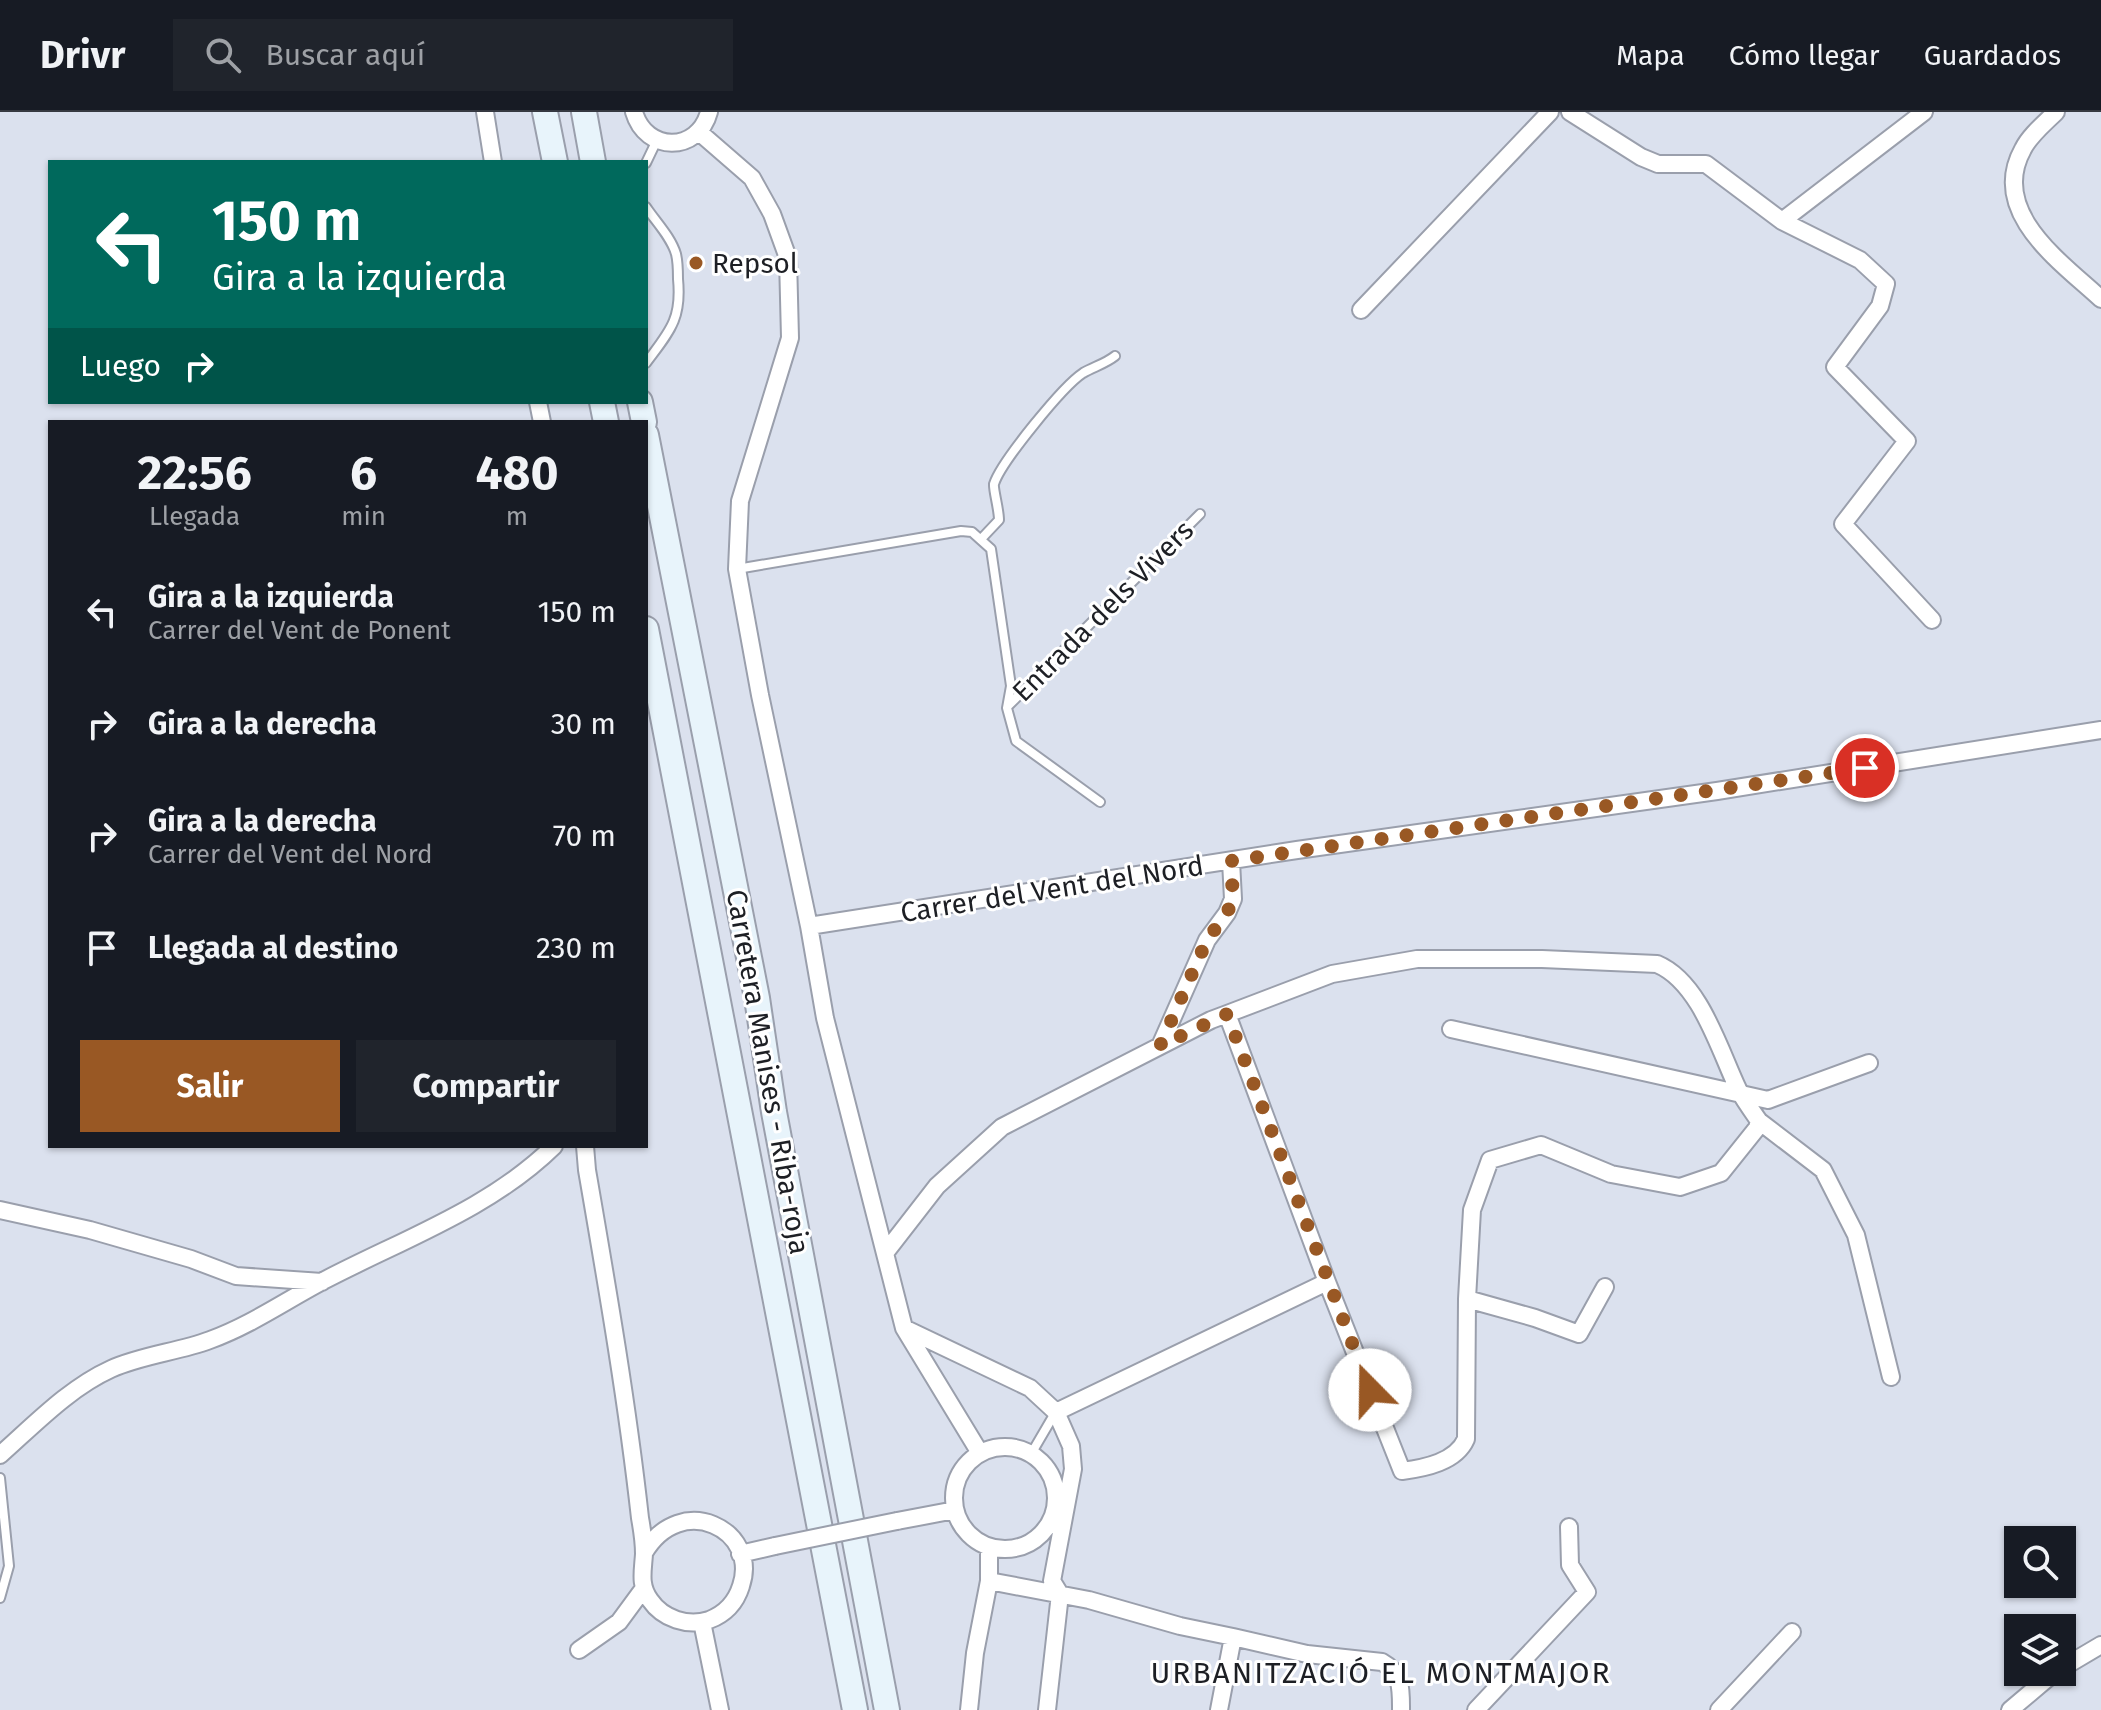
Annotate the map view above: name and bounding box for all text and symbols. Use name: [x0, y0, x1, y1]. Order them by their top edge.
search box: [173, 19, 733, 91]
text: Drivr: [40, 32, 125, 78]
icon: search: [201, 33, 245, 77]
text: Buscar aquí: [265, 37, 425, 73]
text: Mapa: [1616, 39, 1685, 72]
text: Cómo llegar: [1729, 39, 1880, 72]
text: Guardados: [1924, 39, 2061, 72]
text: 150 m: [212, 188, 361, 255]
icon: left: [80, 192, 184, 296]
place label: Repsol: [712, 247, 798, 280]
marker: Repsol: [687, 254, 705, 272]
text: Gira a la izquierda: [212, 256, 507, 300]
icon: right: [177, 344, 221, 388]
text: Luego: [80, 348, 161, 384]
text: 22:56: [137, 444, 252, 502]
text: 6: [350, 444, 377, 502]
text: 480: [475, 444, 559, 502]
text: Llegada: [149, 501, 240, 532]
text: min: [341, 501, 386, 532]
text: m: [506, 501, 528, 532]
street label: Entrada dels Vivers: [1006, 514, 1200, 708]
text: Gira a la izquierda: [148, 579, 394, 615]
icon: left: [80, 590, 124, 634]
text: 150 m: [538, 594, 616, 630]
text: Carrer del Vent de Ponent: [148, 615, 451, 646]
icon: right: [80, 702, 124, 746]
text: Gira a la derecha: [148, 706, 377, 742]
text: 30 m: [551, 706, 616, 742]
pin: [1831, 734, 1899, 802]
icon: arrive: [1843, 746, 1887, 790]
text: Gira a la derecha: [148, 803, 377, 839]
icon: right: [80, 814, 124, 858]
text: 70 m: [553, 818, 616, 854]
text: Carrer del Vent del Nord: [148, 839, 433, 870]
street label: Carrer del Vent del Nord: [898, 849, 1206, 929]
street label: Carretera Manises - Riba-roja: [720, 887, 816, 1257]
icon: arrive: [80, 926, 124, 970]
text: Llegada al destino: [148, 930, 398, 966]
text: 230 m: [536, 930, 616, 966]
button: Salir: [80, 1040, 340, 1132]
button: Compartir: [356, 1040, 616, 1132]
position arrow: [1328, 1348, 1412, 1432]
map controls: [2004, 1526, 2076, 1686]
button: search: [2004, 1526, 2076, 1598]
button: layers: [2004, 1614, 2076, 1686]
district label: URBANITZACIÓ EL MONTMAJOR: [1150, 1655, 1612, 1691]

